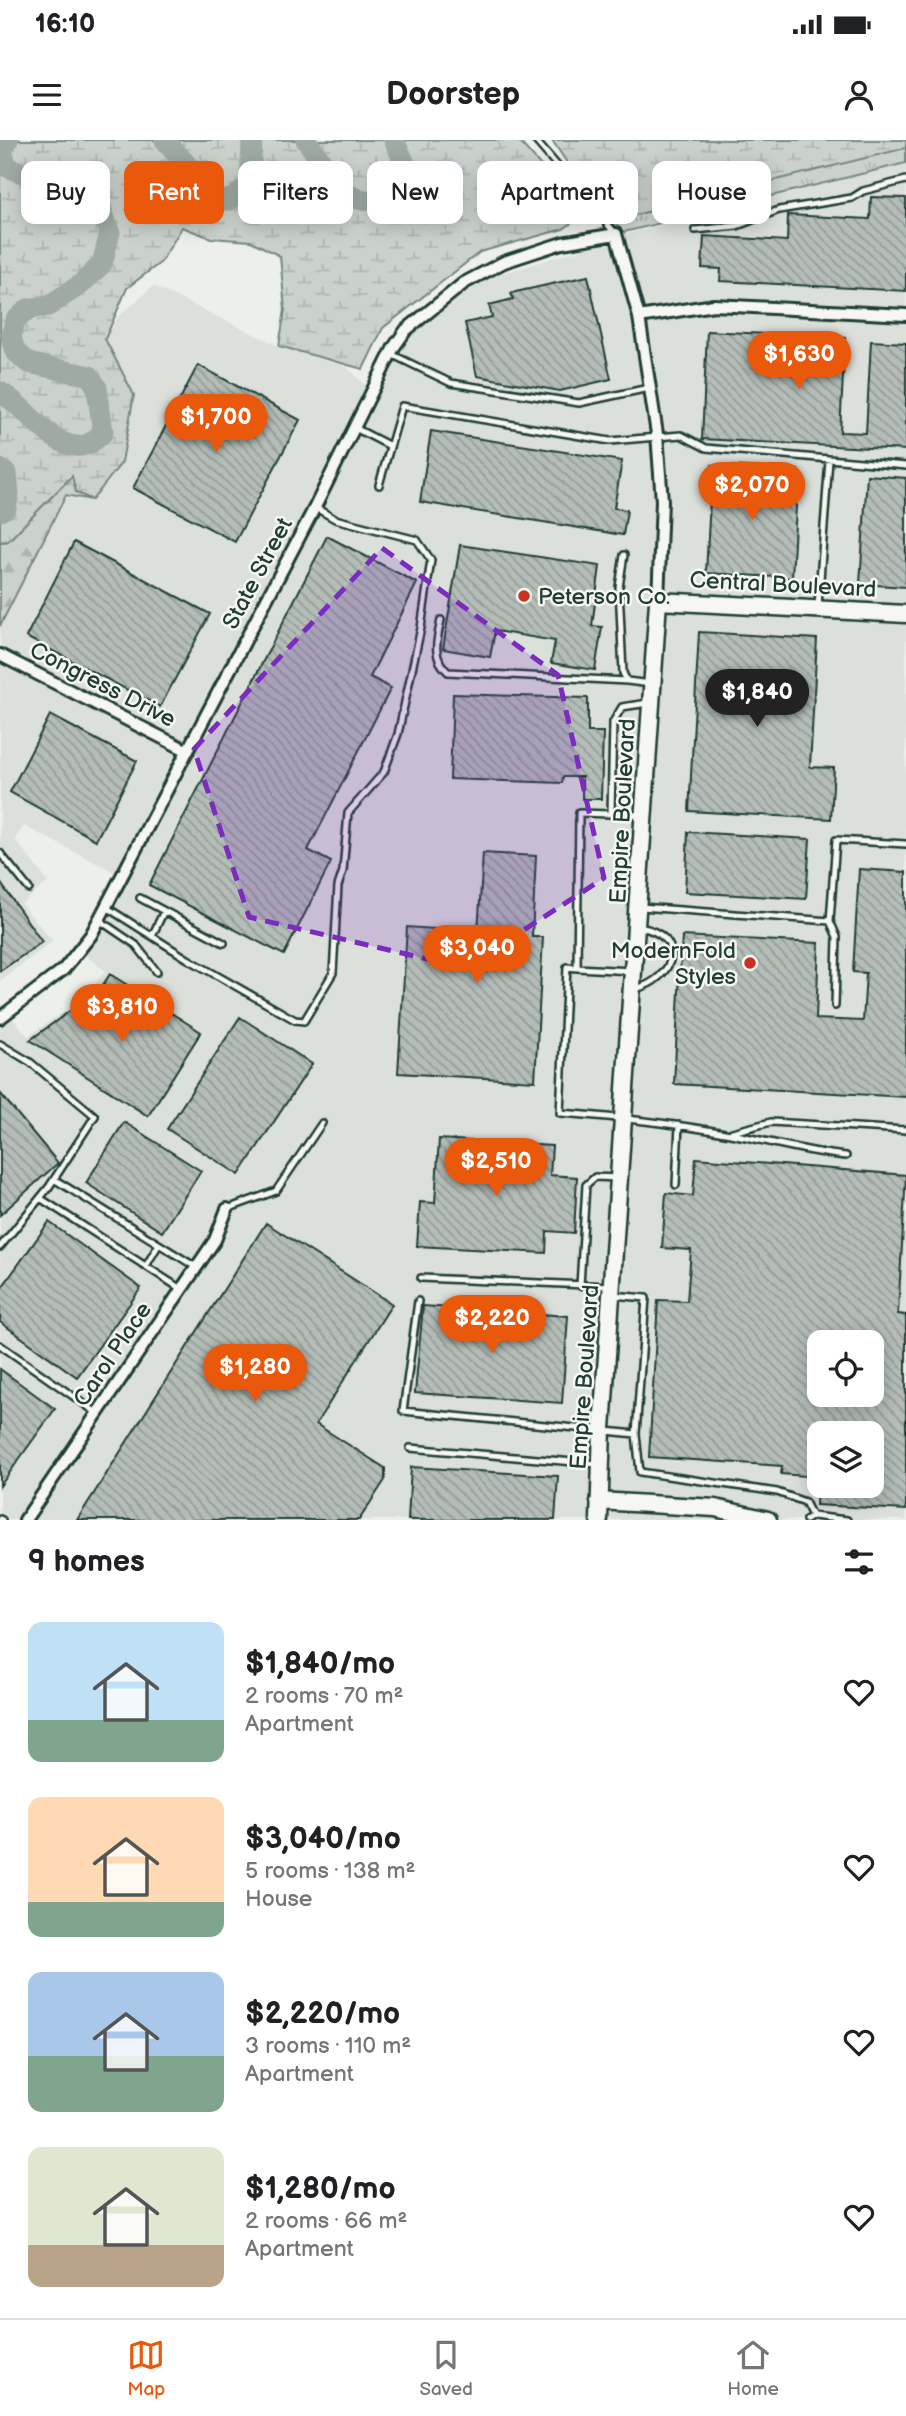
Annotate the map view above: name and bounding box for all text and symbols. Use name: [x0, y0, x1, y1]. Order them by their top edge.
text: 16:10: [35, 9, 95, 40]
text: Doorstep: [386, 75, 520, 114]
icon: menu: [28, 76, 66, 114]
icon: person: [840, 76, 878, 114]
chip: Buy: [21, 161, 110, 224]
chip: Rent: [124, 161, 224, 224]
chip: Filters: [238, 161, 353, 224]
chip: New: [367, 161, 463, 224]
chip: Apartment: [477, 161, 638, 224]
chip: House: [652, 161, 771, 224]
pin: $1,630: [742, 331, 856, 391]
text: $1,630: [763, 340, 835, 368]
pin: $1,700: [159, 394, 273, 454]
text: $1,700: [180, 403, 252, 431]
pin: $2,070: [695, 462, 809, 522]
text: $2,070: [714, 471, 790, 499]
street label: State Street: [217, 513, 299, 634]
street label: Central Boulevard: [689, 566, 877, 604]
place label: Peterson Co.: [538, 583, 670, 611]
marker: Peterson Co.: [516, 588, 532, 604]
street label: Congress Drive: [25, 636, 180, 734]
pin: $1,840: [700, 670, 814, 729]
text: $1,840: [721, 678, 793, 706]
street label: Empire Boulevard: [604, 718, 642, 904]
pin: $3,040: [420, 926, 534, 985]
text: $3,040: [439, 934, 515, 962]
place label: ModernFold Styles: [611, 937, 736, 991]
marker: ModernFold Styles: [742, 955, 758, 971]
pin: $3,810: [65, 984, 179, 1044]
text: $3,810: [86, 993, 158, 1021]
pin: $2,510: [439, 1138, 553, 1198]
text: $2,510: [460, 1147, 532, 1175]
street label: Empire Boulevard: [565, 1284, 605, 1470]
pin: $2,220: [435, 1296, 549, 1355]
street label: Carol Place: [68, 1297, 158, 1412]
text: $2,220: [454, 1304, 530, 1332]
map controls: [807, 1330, 884, 1498]
button: locate: [807, 1330, 884, 1407]
pin: $1,280: [198, 1344, 312, 1404]
text: $1,280: [219, 1353, 291, 1381]
button: layers: [807, 1421, 884, 1498]
icon: filters: [840, 1543, 878, 1581]
text: 9 homes: [28, 1544, 145, 1580]
text: $1,840/mo: [245, 1646, 395, 1682]
icon: home: [84, 1650, 168, 1734]
icon: heart: [840, 1673, 878, 1711]
text: 2 rooms · 70 m²: [245, 1682, 404, 1710]
text: Apartment: [245, 1710, 354, 1738]
text: $3,040/mo: [245, 1821, 401, 1857]
icon: home: [84, 1825, 168, 1909]
icon: heart: [840, 1848, 878, 1886]
text: 5 rooms · 138 m²: [245, 1857, 415, 1885]
text: House: [245, 1885, 312, 1913]
text: $2,220/mo: [245, 1996, 400, 2032]
icon: home: [84, 2000, 168, 2084]
icon: heart: [840, 2023, 878, 2061]
text: 3 rooms · 110 m²: [245, 2032, 411, 2060]
text: Apartment: [245, 2060, 354, 2088]
text: $1,280/mo: [245, 2171, 395, 2207]
icon: home: [84, 2175, 168, 2259]
icon: heart: [840, 2198, 878, 2236]
text: 2 rooms · 66 m²: [245, 2207, 407, 2235]
text: Apartment: [245, 2235, 354, 2263]
tab: Map: [127, 2336, 165, 2401]
tab: Saved: [420, 2336, 473, 2401]
tab: Home: [727, 2336, 779, 2401]

